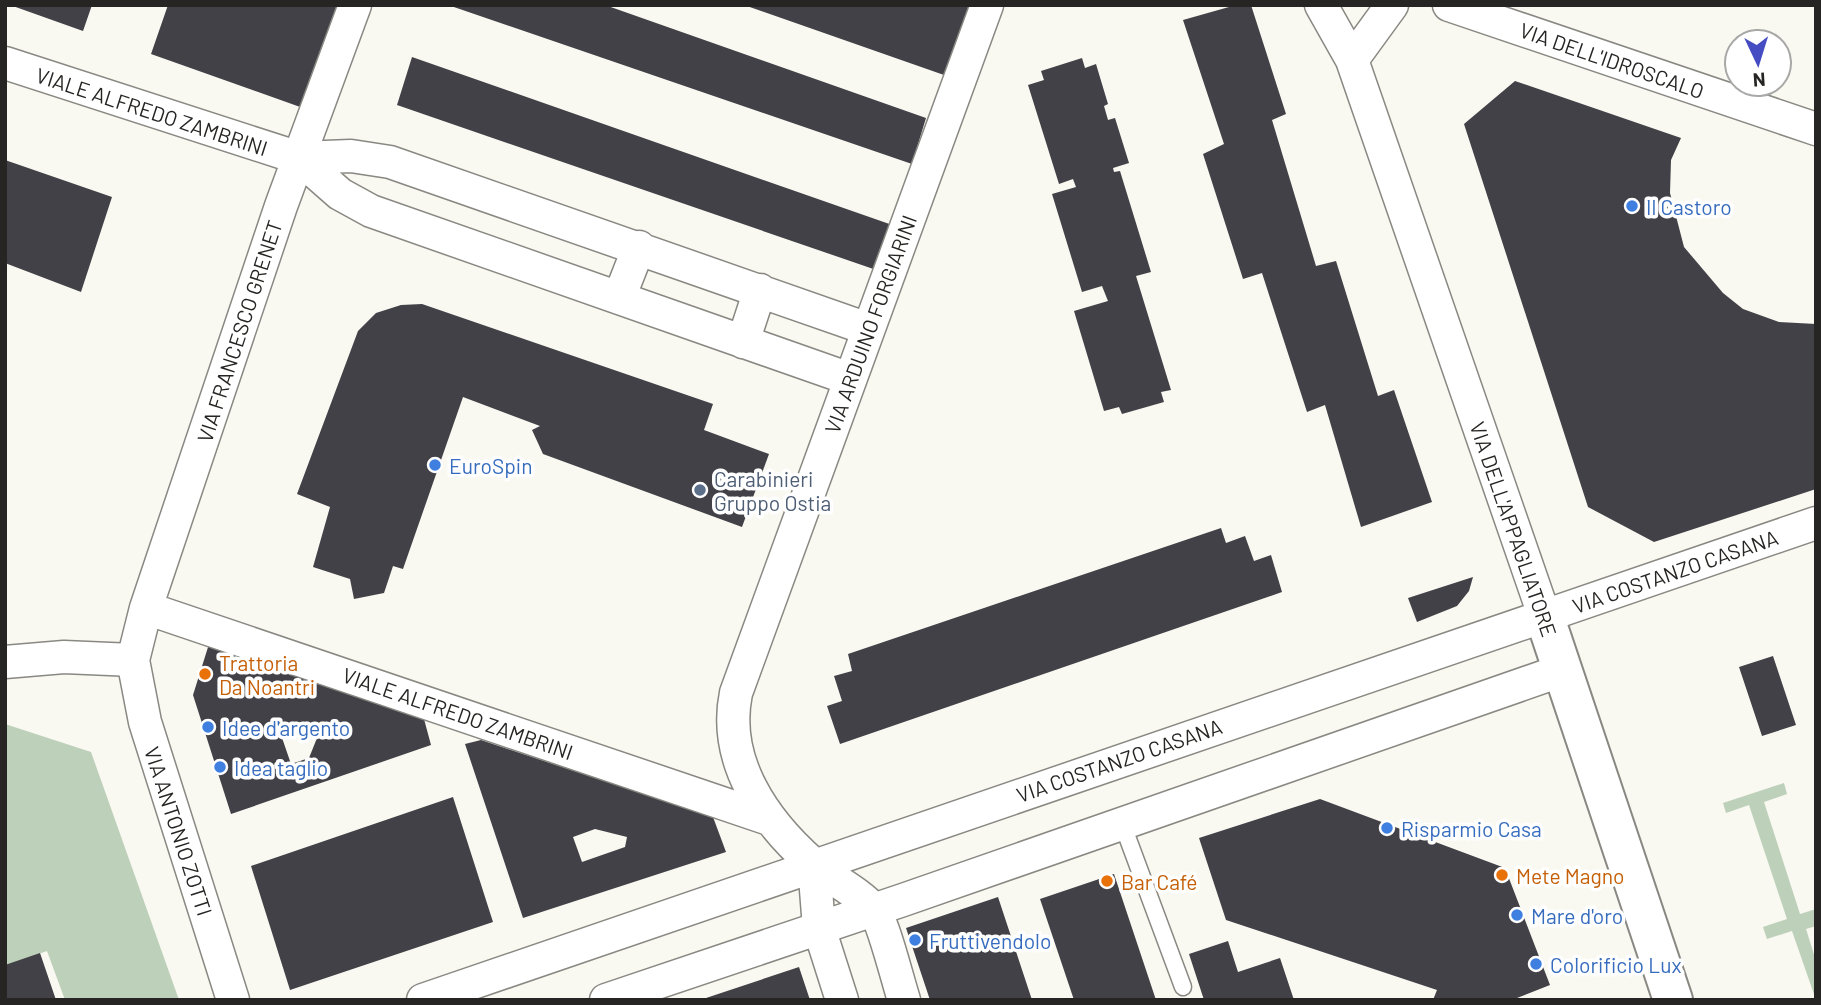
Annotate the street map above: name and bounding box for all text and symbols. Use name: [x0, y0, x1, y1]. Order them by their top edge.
street label: VIA DELL'IDROSCALO: [1517, 17, 1707, 103]
north arrow: [1723, 28, 1793, 98]
street label: VIALE ALFREDO ZAMBRINI: [33, 62, 271, 160]
text: N: [1752, 69, 1766, 92]
place label: Il Castoro: [1646, 194, 1732, 219]
marker: Il Castoro: [1624, 198, 1640, 214]
street label: VIA ARDUINO FORGIARINI: [819, 211, 921, 437]
street label: VIA FRANCESCO GRENET: [191, 217, 287, 445]
street label: VIA DELL'APPAGLIATORE: [1465, 418, 1563, 640]
place label: EuroSpin: [449, 453, 532, 478]
marker: EuroSpin: [427, 457, 443, 473]
place label: Carabinieri Gruppo Ostia: [714, 466, 831, 515]
marker: Carabinieri Gruppo Ostia: [692, 482, 708, 498]
street label: VIA COSTANZO CASANA: [1569, 524, 1781, 618]
place label: Trattoria Da Noantri: [219, 650, 315, 699]
street label: VIALE ALFREDO ZAMBRINI: [339, 662, 577, 764]
marker: Trattoria Da Noantri: [197, 666, 213, 682]
street label: VIA COSTANZO CASANA: [1013, 713, 1225, 807]
place label: Idee d'argento: [222, 715, 350, 740]
marker: Idee d'argento: [200, 719, 216, 735]
street label: VIA ANTONIO ZOTTI: [140, 743, 218, 919]
place label: Idea taglio: [234, 755, 328, 780]
marker: Idea taglio: [212, 759, 228, 775]
place label: Risparmio Casa: [1401, 816, 1542, 841]
marker: Risparmio Casa: [1379, 820, 1395, 836]
place label: Mete Magno: [1516, 863, 1624, 888]
marker: Mete Magno: [1494, 867, 1510, 883]
place label: Bar Café: [1121, 869, 1198, 894]
marker: Bar Café: [1099, 873, 1115, 889]
place label: Mare d'oro: [1531, 903, 1623, 928]
marker: Mare d'oro: [1509, 907, 1525, 923]
place label: Fruttivendolo: [929, 928, 1051, 953]
marker: Fruttivendolo: [907, 932, 923, 948]
place label: Colorificio Lux: [1550, 952, 1681, 977]
marker: Colorificio Lux: [1528, 956, 1544, 972]

